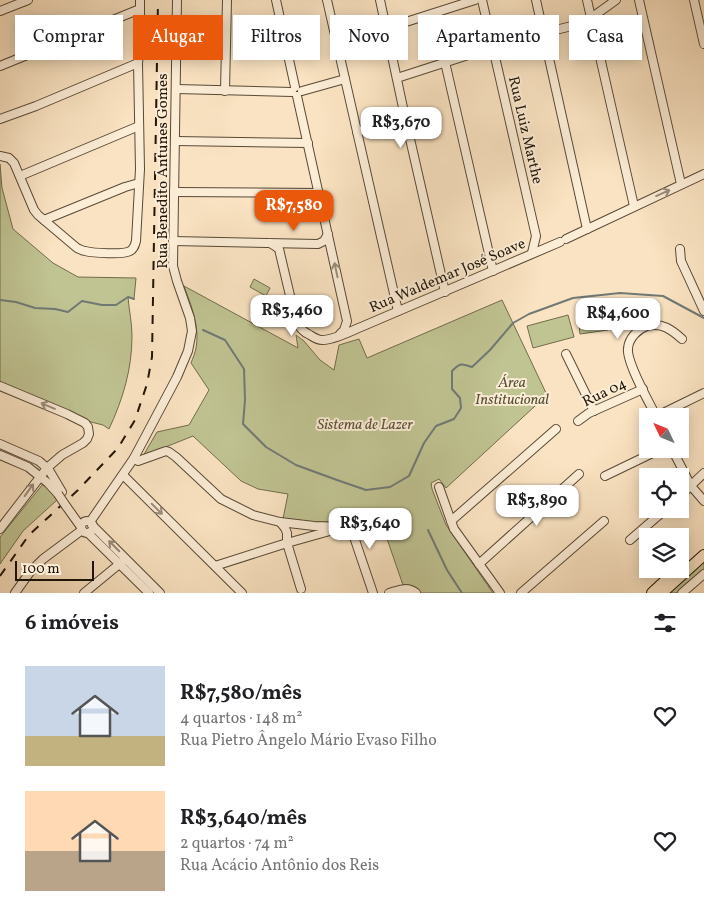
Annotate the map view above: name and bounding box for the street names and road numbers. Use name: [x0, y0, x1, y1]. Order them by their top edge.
street label: Rua Benedito Antunes Gomes: [153, 73, 174, 269]
street label: Rua Luiz Marthe: [502, 74, 547, 186]
street label: Rua Waldemar José Soave: [366, 234, 529, 319]
street label: Rua 04: [579, 374, 630, 413]

